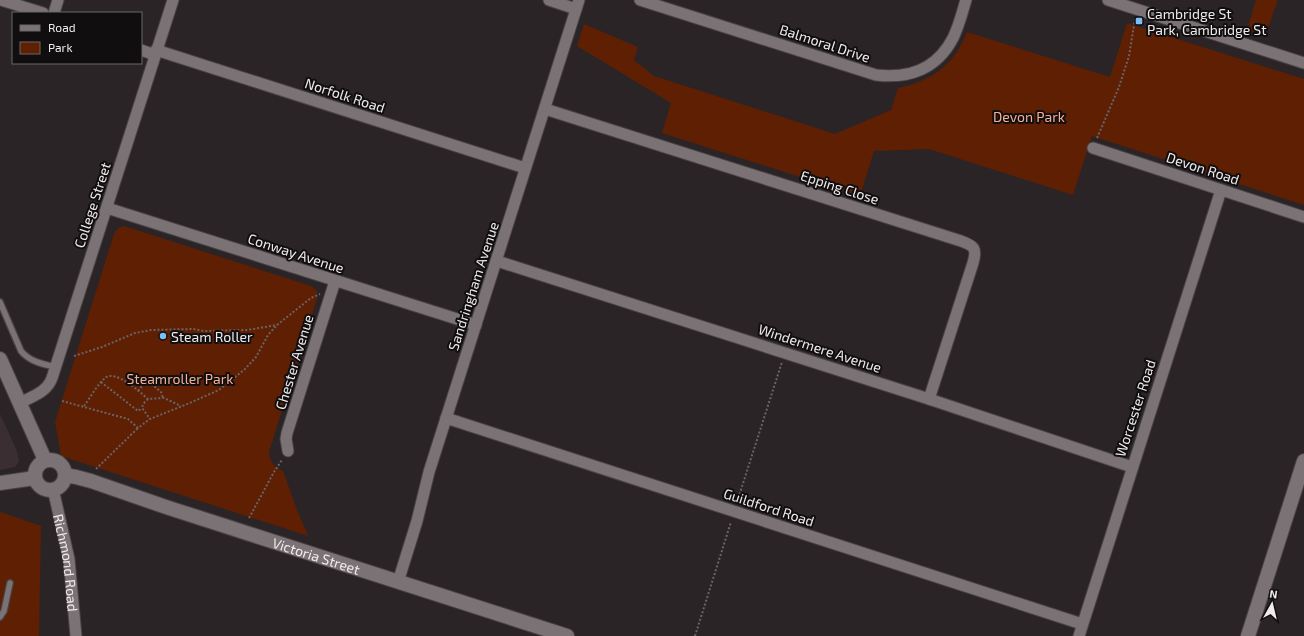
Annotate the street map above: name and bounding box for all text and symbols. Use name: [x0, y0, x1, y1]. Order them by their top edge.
place label: Cambridge St Park, Cambridge St: [1147, 5, 1266, 38]
legend: [12, 12, 142, 64]
marker: Cambridge St Park, Cambridge St: [1134, 16, 1144, 26]
text: Road: [48, 20, 76, 34]
street label: Balmoral Drive: [778, 20, 872, 66]
text: Park: [48, 40, 73, 54]
street label: Norfolk Road: [303, 74, 387, 116]
park label: Devon Park: [993, 108, 1065, 125]
street label: Devon Road: [1164, 148, 1242, 188]
street label: College Street: [70, 160, 114, 250]
street label: Epping Close: [799, 166, 881, 208]
street label: Sandringham Avenue: [444, 219, 502, 353]
street label: Conway Avenue: [246, 229, 346, 277]
street label: Chester Avenue: [271, 312, 317, 412]
street label: Windermere Avenue: [756, 320, 884, 376]
place label: Steam Roller: [171, 328, 253, 345]
marker: Steam Roller: [158, 331, 168, 341]
street label: Worcester Road: [1111, 357, 1159, 459]
park label: Steamroller Park: [127, 370, 233, 387]
street label: Guildford Road: [721, 484, 817, 530]
street label: Richmond Road: [50, 512, 82, 612]
street label: Victoria Street: [270, 533, 362, 577]
north arrow: [1252, 584, 1292, 624]
text: N: [1269, 587, 1278, 601]

